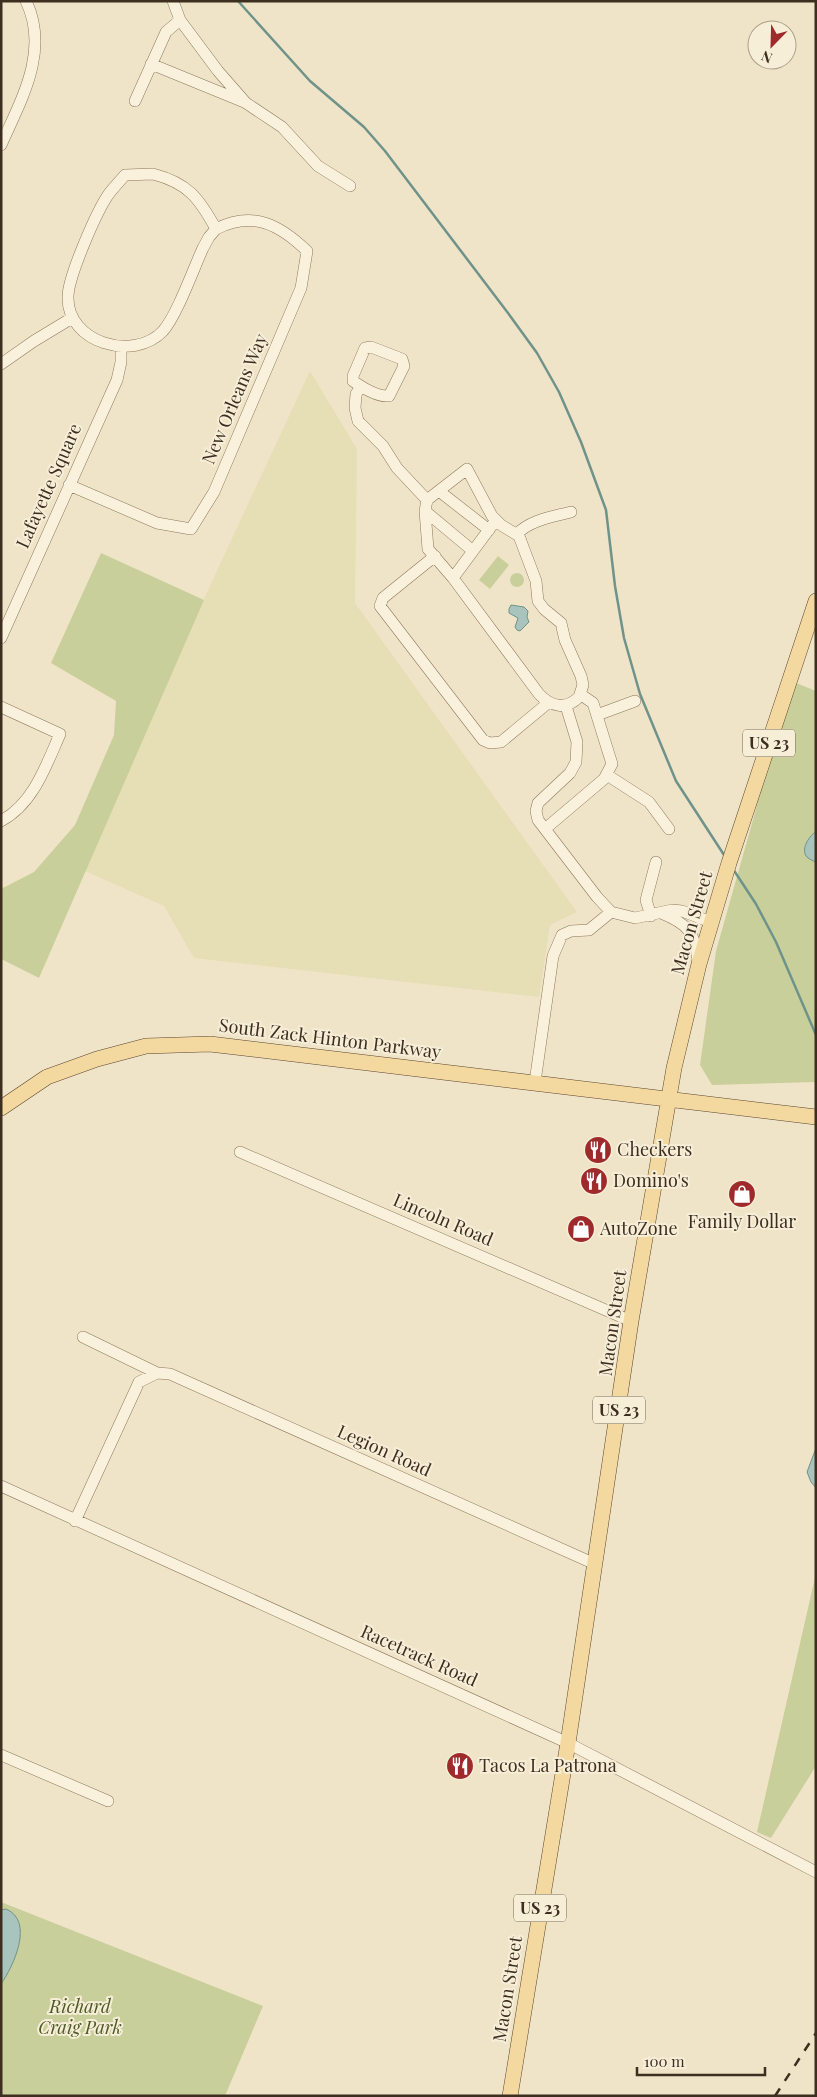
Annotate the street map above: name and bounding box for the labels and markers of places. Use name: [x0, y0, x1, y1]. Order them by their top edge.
restaurant icon: Checkers: [583, 1135, 613, 1165]
place label: Checkers: [617, 1137, 692, 1161]
restaurant icon: Domino's: [579, 1166, 609, 1196]
place label: Domino's: [613, 1168, 689, 1192]
shop icon: Family Dollar: [727, 1179, 757, 1209]
place label: Family Dollar: [688, 1209, 796, 1233]
shop icon: AutoZone: [566, 1214, 596, 1244]
place label: AutoZone: [599, 1216, 678, 1240]
restaurant icon: Tacos La Patrona: [445, 1751, 475, 1781]
place label: Tacos La Patrona: [479, 1753, 617, 1777]

